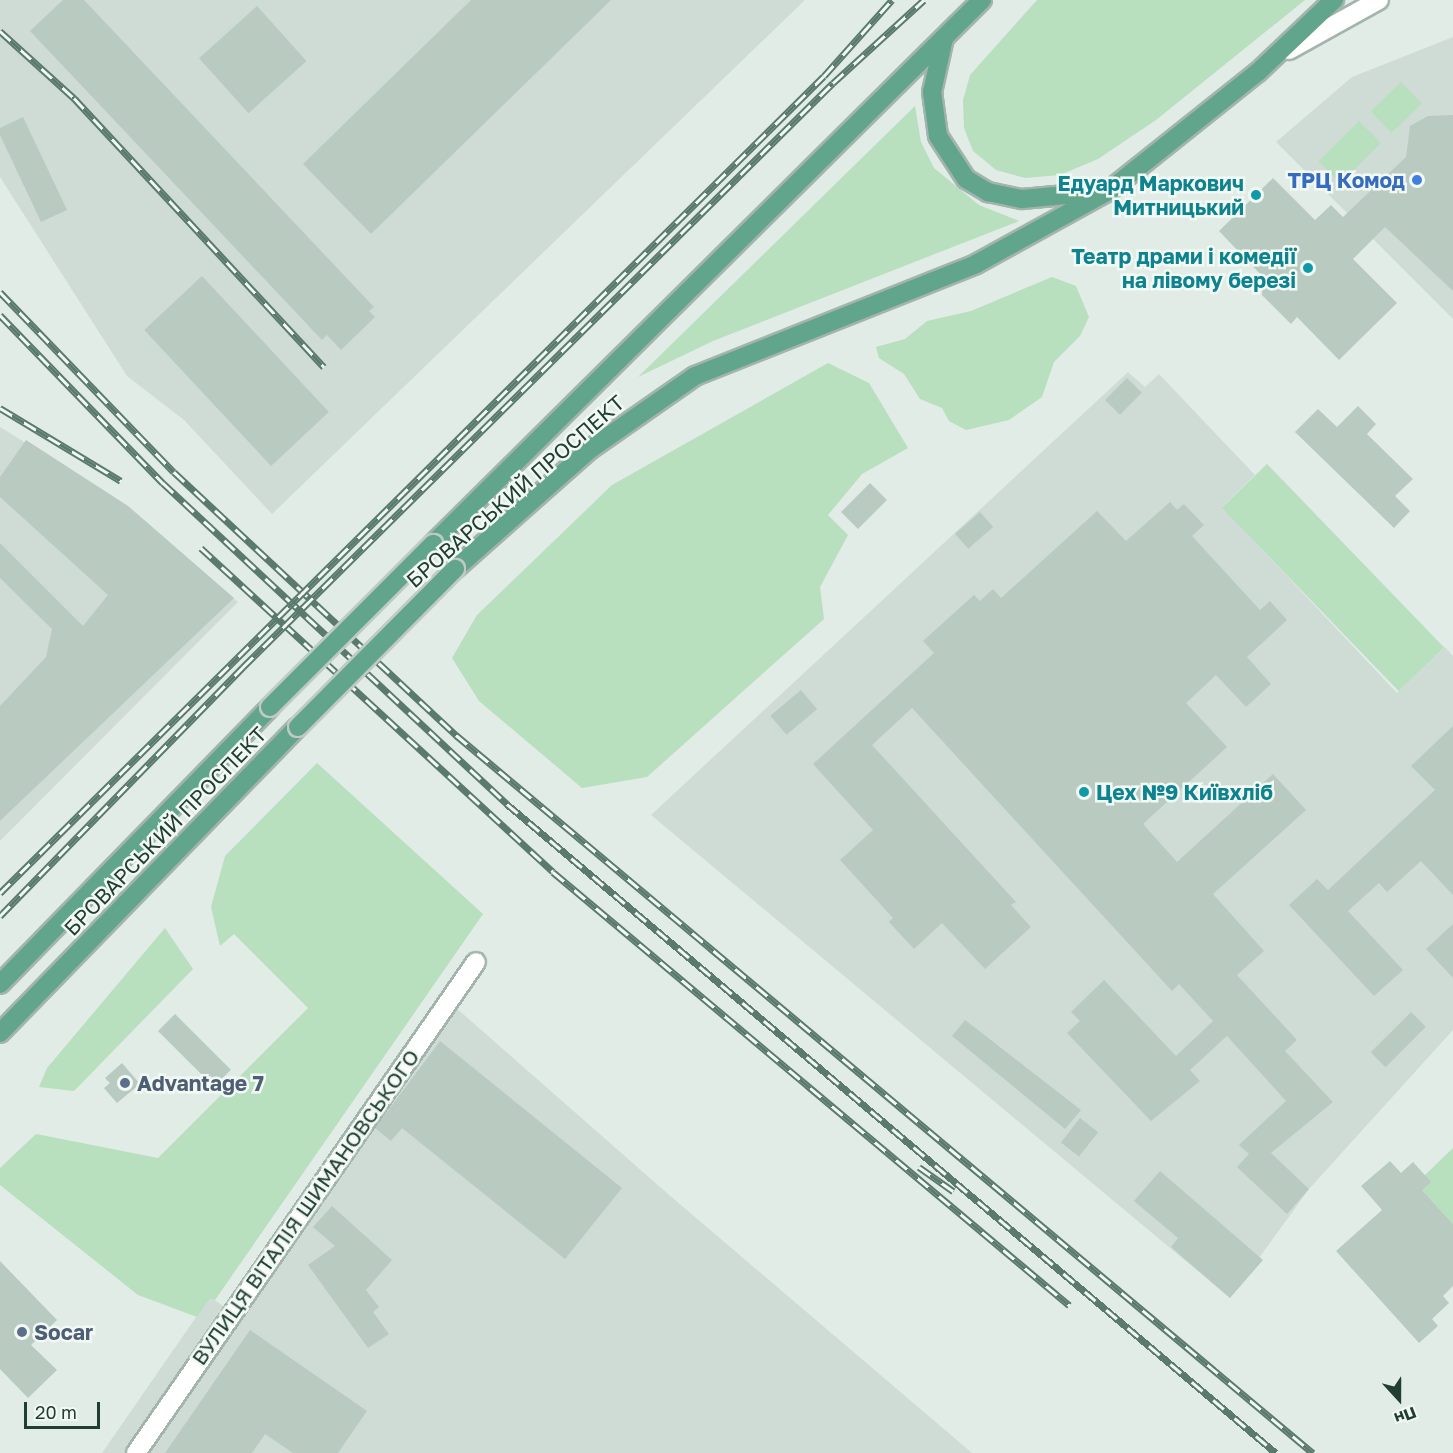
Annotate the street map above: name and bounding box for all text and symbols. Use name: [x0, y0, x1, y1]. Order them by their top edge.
place label: ТРЦ Комод: [1287, 167, 1405, 193]
place label: Едуард Маркович Митницький: [1057, 170, 1244, 220]
marker: ТРЦ Комод: [1410, 173, 1424, 187]
marker: Едуард Маркович Митницький: [1249, 188, 1263, 202]
place label: Театр драми і комедії на лівому березі: [1071, 243, 1296, 293]
marker: Театр драми і комедії на лівому березі: [1301, 261, 1315, 275]
street label: БРОВАРСЬКИЙ ПРОСПЕКТ: [401, 390, 629, 592]
street label: БРОВАРСЬКИЙ ПРОСПЕКТ: [59, 721, 271, 941]
place label: Цех №9 Київхліб: [1096, 779, 1273, 805]
marker: Цех №9 Київхліб: [1077, 785, 1091, 799]
street label: ВУЛИЦЯ ВІТАЛІЯ ШИМАНОВСЬКОГО: [186, 1044, 424, 1370]
place label: Advantage 7: [137, 1070, 264, 1096]
marker: Advantage 7: [118, 1076, 132, 1090]
place label: Socar: [34, 1319, 93, 1345]
marker: Socar: [15, 1325, 29, 1339]
north arrow: [1369, 1369, 1429, 1429]
scale bar: [27, 1390, 104, 1428]
text: 20 m: [35, 1401, 77, 1423]
text: Пн: [1392, 1403, 1419, 1429]

